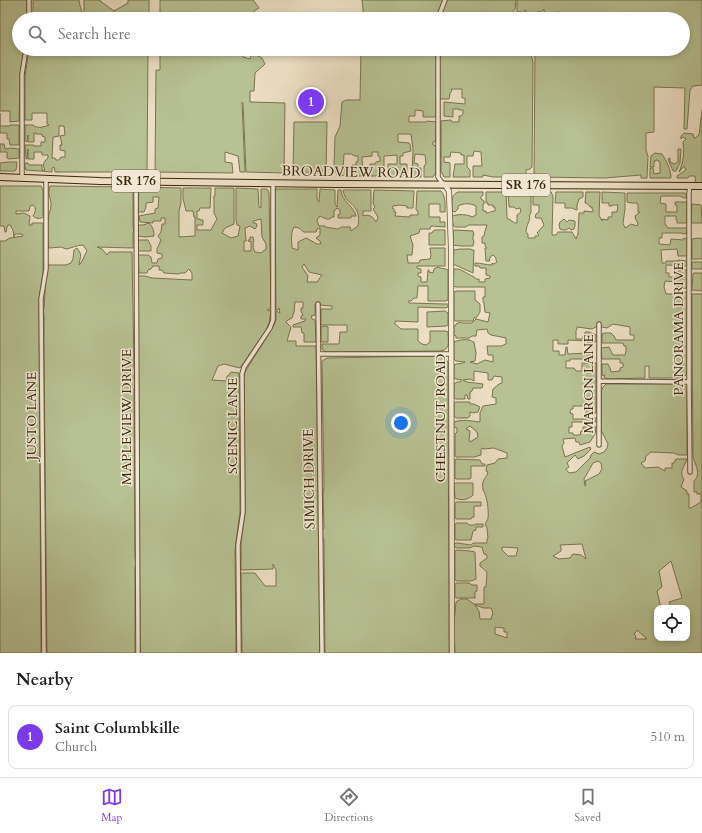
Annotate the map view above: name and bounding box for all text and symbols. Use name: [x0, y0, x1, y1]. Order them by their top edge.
search box: [12, 12, 690, 56]
icon: search: [26, 23, 48, 45]
text: Search here: [58, 24, 131, 44]
pin: 1: [298, 87, 324, 117]
street label: BROADVIEW ROAD: [281, 161, 421, 183]
road number: SR 176: [112, 170, 160, 192]
road number: SR 176: [502, 174, 550, 196]
street label: PANORAMA DRIVE: [669, 262, 688, 396]
street label: MARON LANE: [579, 334, 598, 434]
street label: MAPLEVIEW DRIVE: [117, 349, 136, 485]
street label: CHESTNUT ROAD: [431, 354, 450, 482]
street label: JUSTO LANE: [22, 371, 41, 462]
street label: SCENIC LANE: [223, 377, 242, 474]
your location: [391, 413, 411, 433]
street label: SIMICH DRIVE: [299, 428, 319, 530]
map controls: [654, 605, 690, 641]
button: locate: [654, 605, 690, 641]
text: Nearby: [16, 668, 73, 691]
text: Saint Columbkille: [55, 718, 180, 738]
text: 1: [27, 728, 33, 746]
text: 510 m: [651, 728, 685, 746]
text: Church: [55, 738, 97, 756]
tab: Map: [101, 786, 123, 825]
tab: Directions: [324, 786, 373, 825]
tab: Saved: [575, 786, 601, 825]

